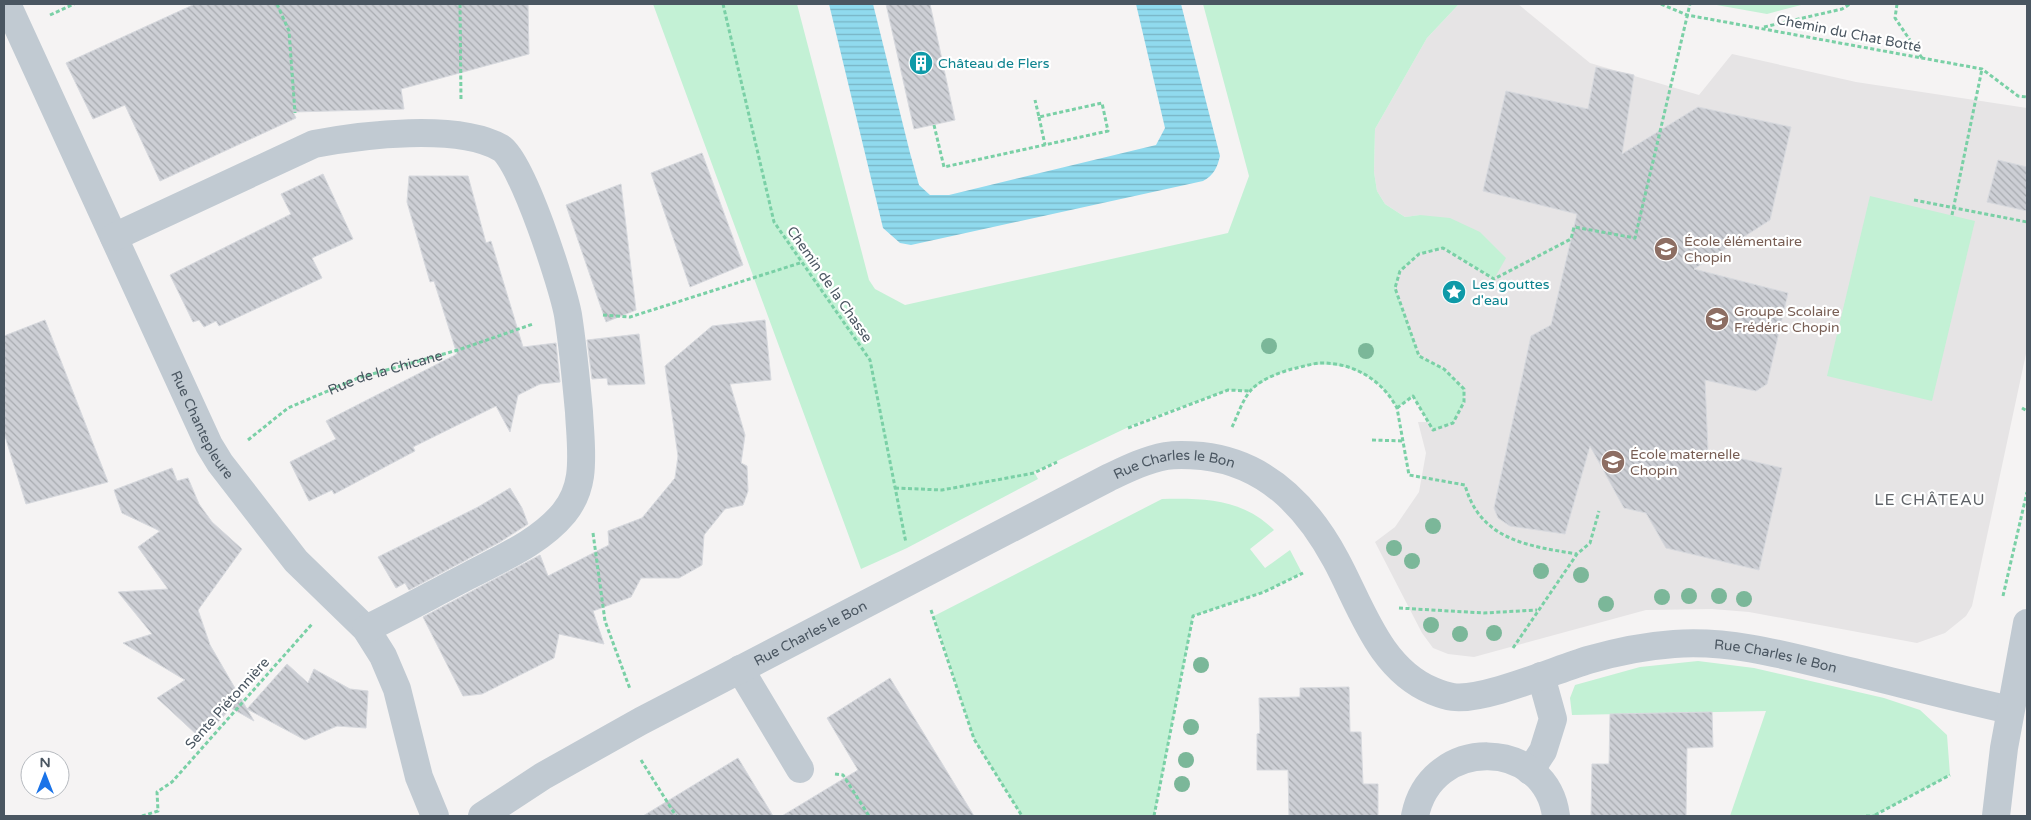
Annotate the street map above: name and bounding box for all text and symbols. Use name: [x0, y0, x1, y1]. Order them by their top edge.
street label: Chemin du Chat Botté: [1775, 11, 1923, 56]
building icon: Château de Flers: [908, 50, 934, 76]
place label: Château de Flers: [938, 55, 1050, 72]
street label: Chemin de la Chasse: [783, 223, 876, 346]
place label: École élémentaire Chopin: [1684, 233, 1802, 266]
school or university icon: École élémentaire Chopin: [1653, 236, 1679, 262]
place label: Les gouttes d'eau: [1472, 276, 1550, 309]
place icon: Les gouttes d'eau: [1441, 279, 1467, 305]
place label: Groupe Scolaire Frédéric Chopin: [1734, 303, 1840, 336]
school or university icon: Groupe Scolaire Frédéric Chopin: [1704, 306, 1730, 332]
street label: Rue de la Chicane: [326, 347, 444, 399]
street label: Rue Chantepleure: [167, 368, 237, 483]
place label: École maternelle Chopin: [1630, 446, 1740, 479]
street label: Rue Charles le Bon: [1111, 447, 1237, 483]
school or university icon: École maternelle Chopin: [1600, 449, 1626, 475]
district label: LE CHÂTEAU: [1874, 490, 1986, 510]
street label: Rue Charles le Bon: [751, 597, 870, 670]
street label: Rue Charles le Bon: [1713, 636, 1839, 677]
street label: Sente Piétonnière: [182, 654, 273, 753]
north arrow: [20, 750, 70, 800]
text: N: [39, 754, 51, 771]

